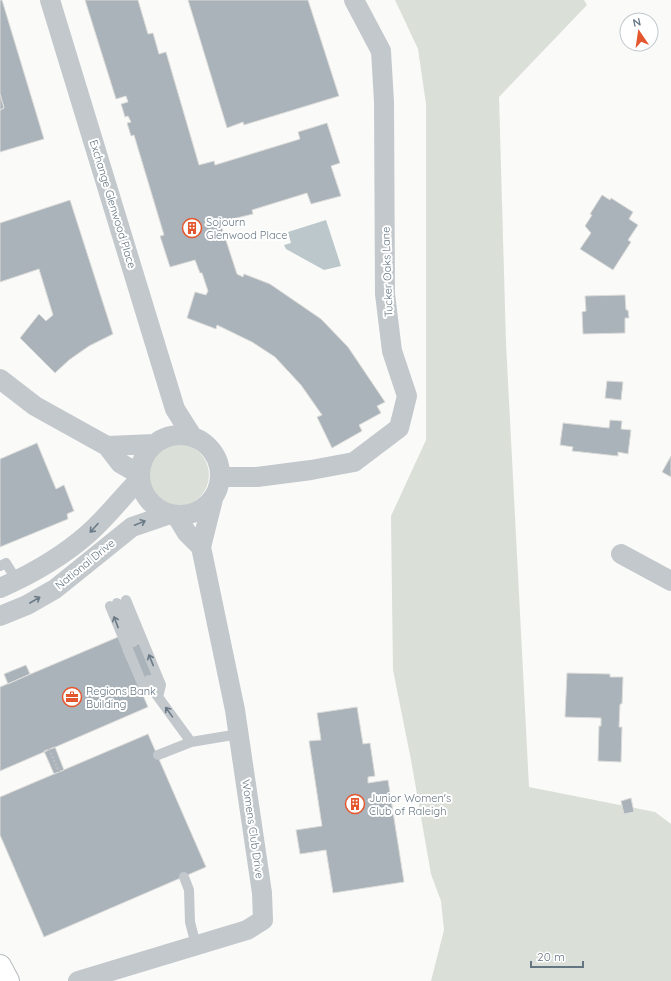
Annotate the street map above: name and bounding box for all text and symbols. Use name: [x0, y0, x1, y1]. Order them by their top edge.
north arrow: [619, 12, 659, 52]
text: N: [631, 15, 642, 30]
street label: Exchange Glenwood Place: [87, 138, 139, 270]
place label: Sojourn Glenwood Place: [206, 215, 288, 242]
building icon: Sojourn Glenwood Place: [181, 217, 203, 239]
street label: Tucker Oaks Lane: [378, 227, 396, 317]
one-way arrow: [133, 519, 145, 527]
one-way arrow: [89, 523, 99, 533]
street label: National Drive: [52, 536, 118, 592]
one-way arrow: [29, 596, 41, 604]
one-way arrow: [111, 617, 119, 629]
one-way arrow: [146, 655, 154, 667]
place label: Regions Bank Building: [86, 684, 156, 711]
office icon: Regions Bank Building: [61, 686, 83, 708]
one-way arrow: [165, 706, 173, 717]
street label: Womens Club Drive: [239, 779, 267, 879]
place label: Junior Women's Club of Raleigh: [369, 791, 451, 818]
building icon: Junior Women's Club of Raleigh: [344, 793, 366, 815]
scale bar: [531, 943, 583, 969]
text: 20 m: [537, 949, 565, 964]

